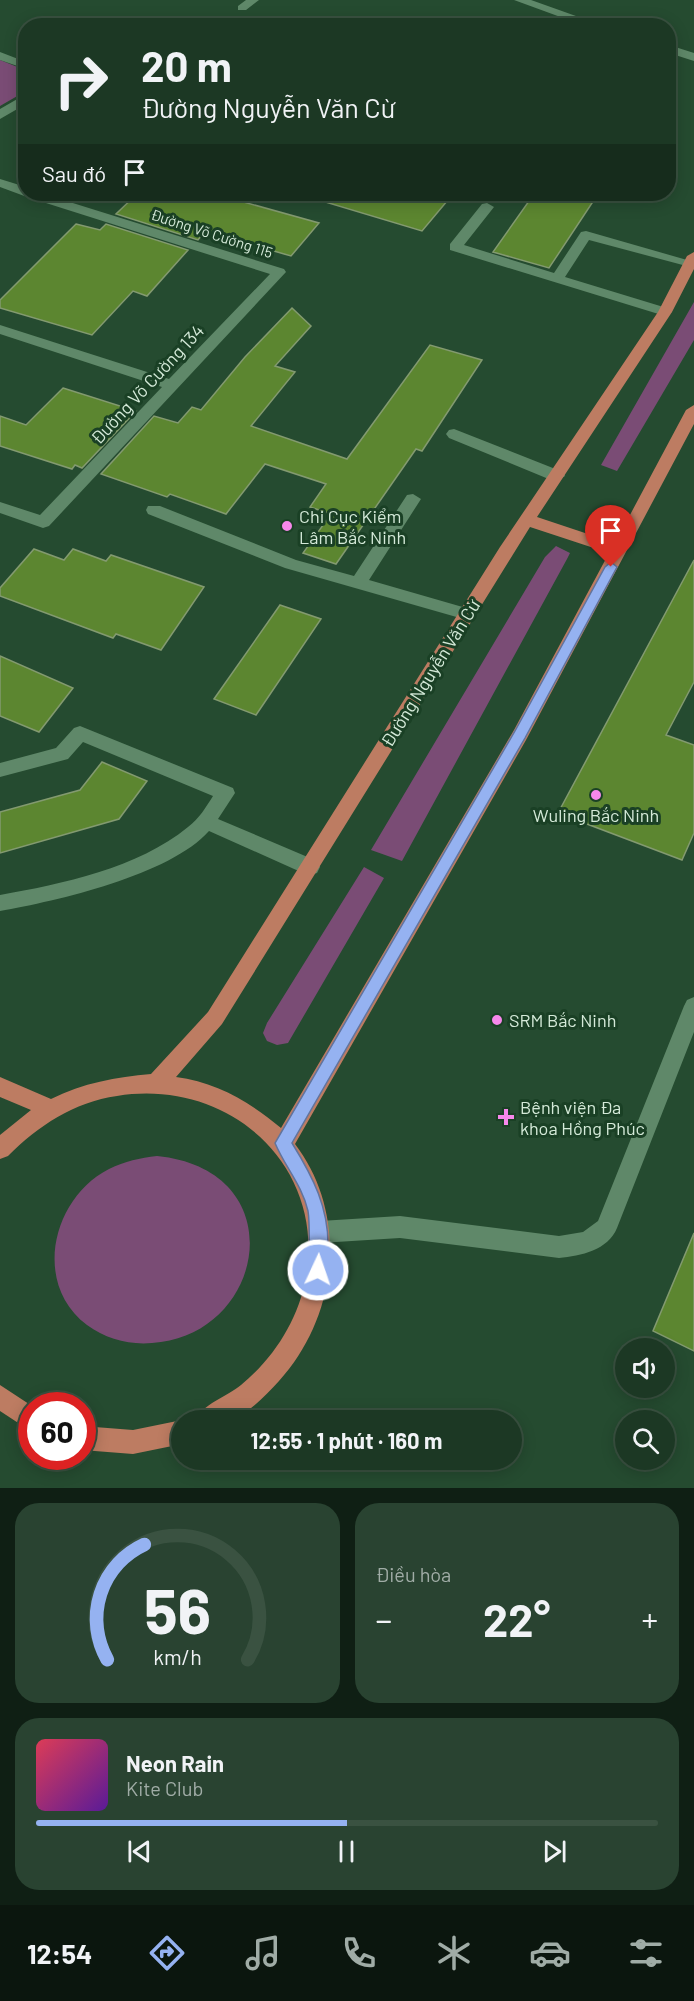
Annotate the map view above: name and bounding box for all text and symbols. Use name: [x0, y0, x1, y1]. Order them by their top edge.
text: 20 m: [141, 40, 232, 90]
icon: right: [42, 42, 120, 120]
text: Đường Nguyễn Văn Cừ: [141, 91, 395, 123]
icon: arrive: [118, 156, 151, 189]
text: Sau đó: [42, 160, 106, 186]
street label: Đường Võ Cường 115: [149, 205, 275, 261]
street label: Đường Võ Cường 134: [86, 319, 208, 449]
place label: Chi Cục Kiểm Lâm Bắc Ninh: [299, 505, 406, 548]
pin: [585, 505, 636, 567]
icon: arrive: [594, 514, 627, 547]
marker: Chi Cục Kiểm Lâm Bắc Ninh: [280, 519, 294, 533]
street label: Đường Nguyễn Văn Cừ: [376, 595, 484, 751]
marker: Wuling Bắc Ninh: [589, 788, 603, 802]
place label: Wuling Bắc Ninh: [533, 804, 659, 826]
place label: SRM Bắc Ninh: [509, 1009, 616, 1031]
marker: SRM Bắc Ninh: [490, 1013, 504, 1027]
place label: Bệnh viện Đa khoa Hồng Phúc: [520, 1096, 645, 1139]
marker: Bệnh viện Đa khoa Hồng Phúc: [497, 1108, 515, 1126]
position arrow: [286, 1238, 350, 1302]
map controls: [615, 1338, 675, 1470]
button: sound: [615, 1338, 675, 1398]
speed limit sign: 60: [18, 1392, 96, 1470]
button: search: [615, 1410, 675, 1470]
text: 12:55 · 1 phút · 160 m: [251, 1427, 442, 1453]
text: Điều hòa: [376, 1562, 451, 1586]
text: 56: [144, 1572, 211, 1646]
text: 22°: [483, 1592, 550, 1646]
text: −: [376, 1599, 392, 1639]
text: +: [641, 1599, 658, 1639]
text: km/h: [153, 1644, 202, 1669]
text: Neon Rain: [126, 1750, 224, 1776]
text: Kite Club: [126, 1776, 203, 1800]
icon: previous: [123, 1835, 156, 1868]
icon: pause: [330, 1835, 363, 1868]
icon: next: [538, 1835, 571, 1868]
icon: directions: [146, 1932, 188, 1974]
icon: music: [242, 1932, 284, 1974]
icon: phone: [338, 1932, 380, 1974]
icon: climate: [433, 1932, 475, 1974]
icon: car: [529, 1932, 571, 1974]
icon: filters: [625, 1932, 667, 1974]
text: 12:54: [27, 1937, 92, 1969]

